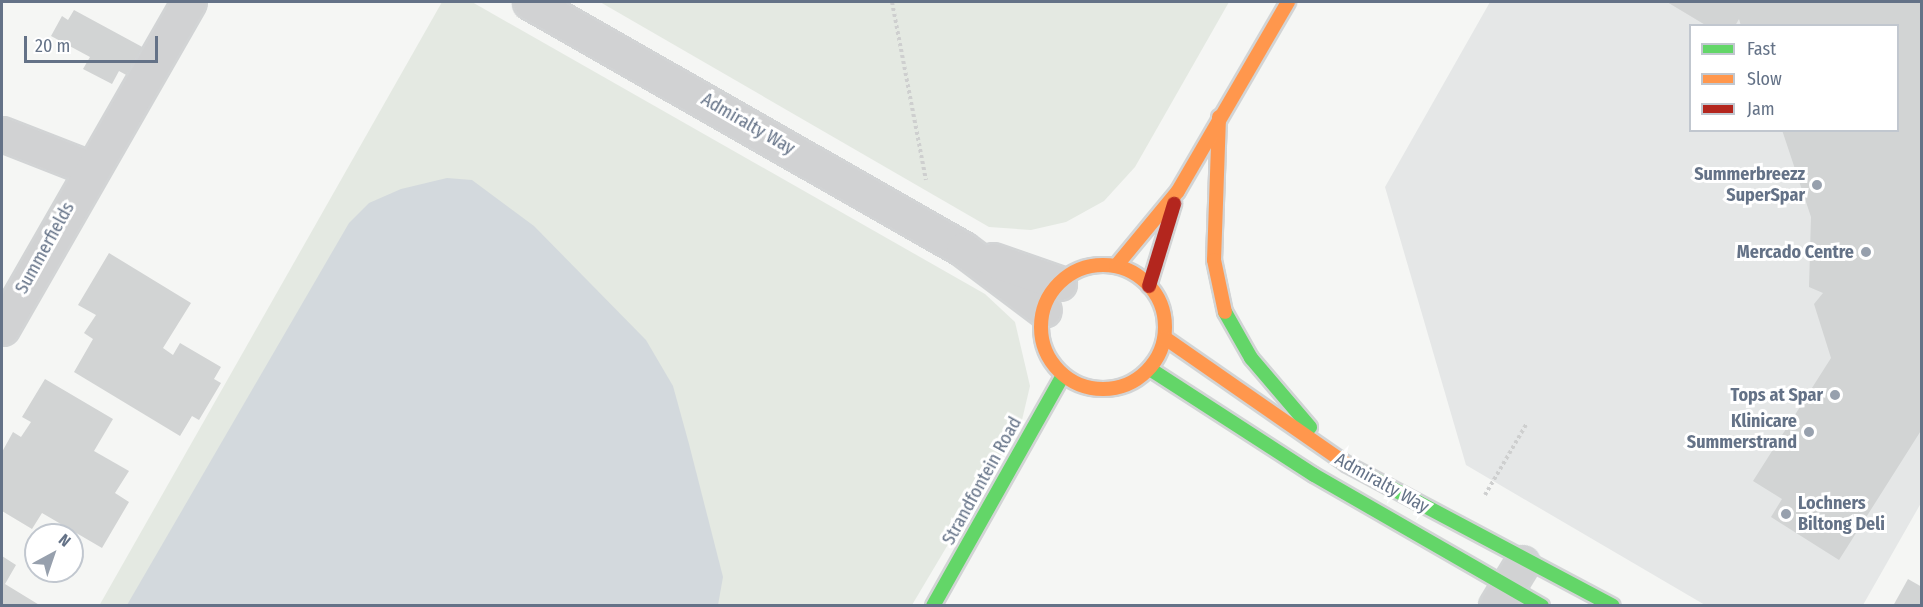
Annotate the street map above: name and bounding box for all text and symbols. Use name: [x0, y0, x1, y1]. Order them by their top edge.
scale bar: [27, 24, 160, 62]
legend: [1689, 24, 1899, 132]
text: 20 m: [35, 35, 70, 57]
text: Fast: [1747, 38, 1776, 60]
text: Slow: [1747, 68, 1782, 90]
street label: Admiralty Way: [697, 89, 799, 159]
text: Jam: [1747, 98, 1775, 120]
place label: Summerbreezz SuperSpar: [1694, 164, 1805, 207]
marker: Summerbreezz SuperSpar: [1810, 178, 1824, 192]
street label: Summerfields: [11, 198, 79, 298]
place label: Mercado Centre: [1737, 241, 1854, 263]
marker: Mercado Centre: [1859, 245, 1873, 259]
place label: Tops at Spar: [1731, 384, 1823, 406]
marker: Tops at Spar: [1828, 388, 1842, 402]
place label: Klinicare Summerstrand: [1687, 411, 1797, 454]
street label: Strandfontein Road: [938, 413, 1026, 549]
marker: Klinicare Summerstrand: [1802, 425, 1816, 439]
street label: Admiralty Way: [1331, 448, 1433, 518]
place label: Lochners Biltong Deli: [1798, 493, 1885, 536]
marker: Lochners Biltong Deli: [1779, 507, 1793, 521]
north arrow: [24, 523, 84, 583]
text: N: [55, 530, 74, 551]

